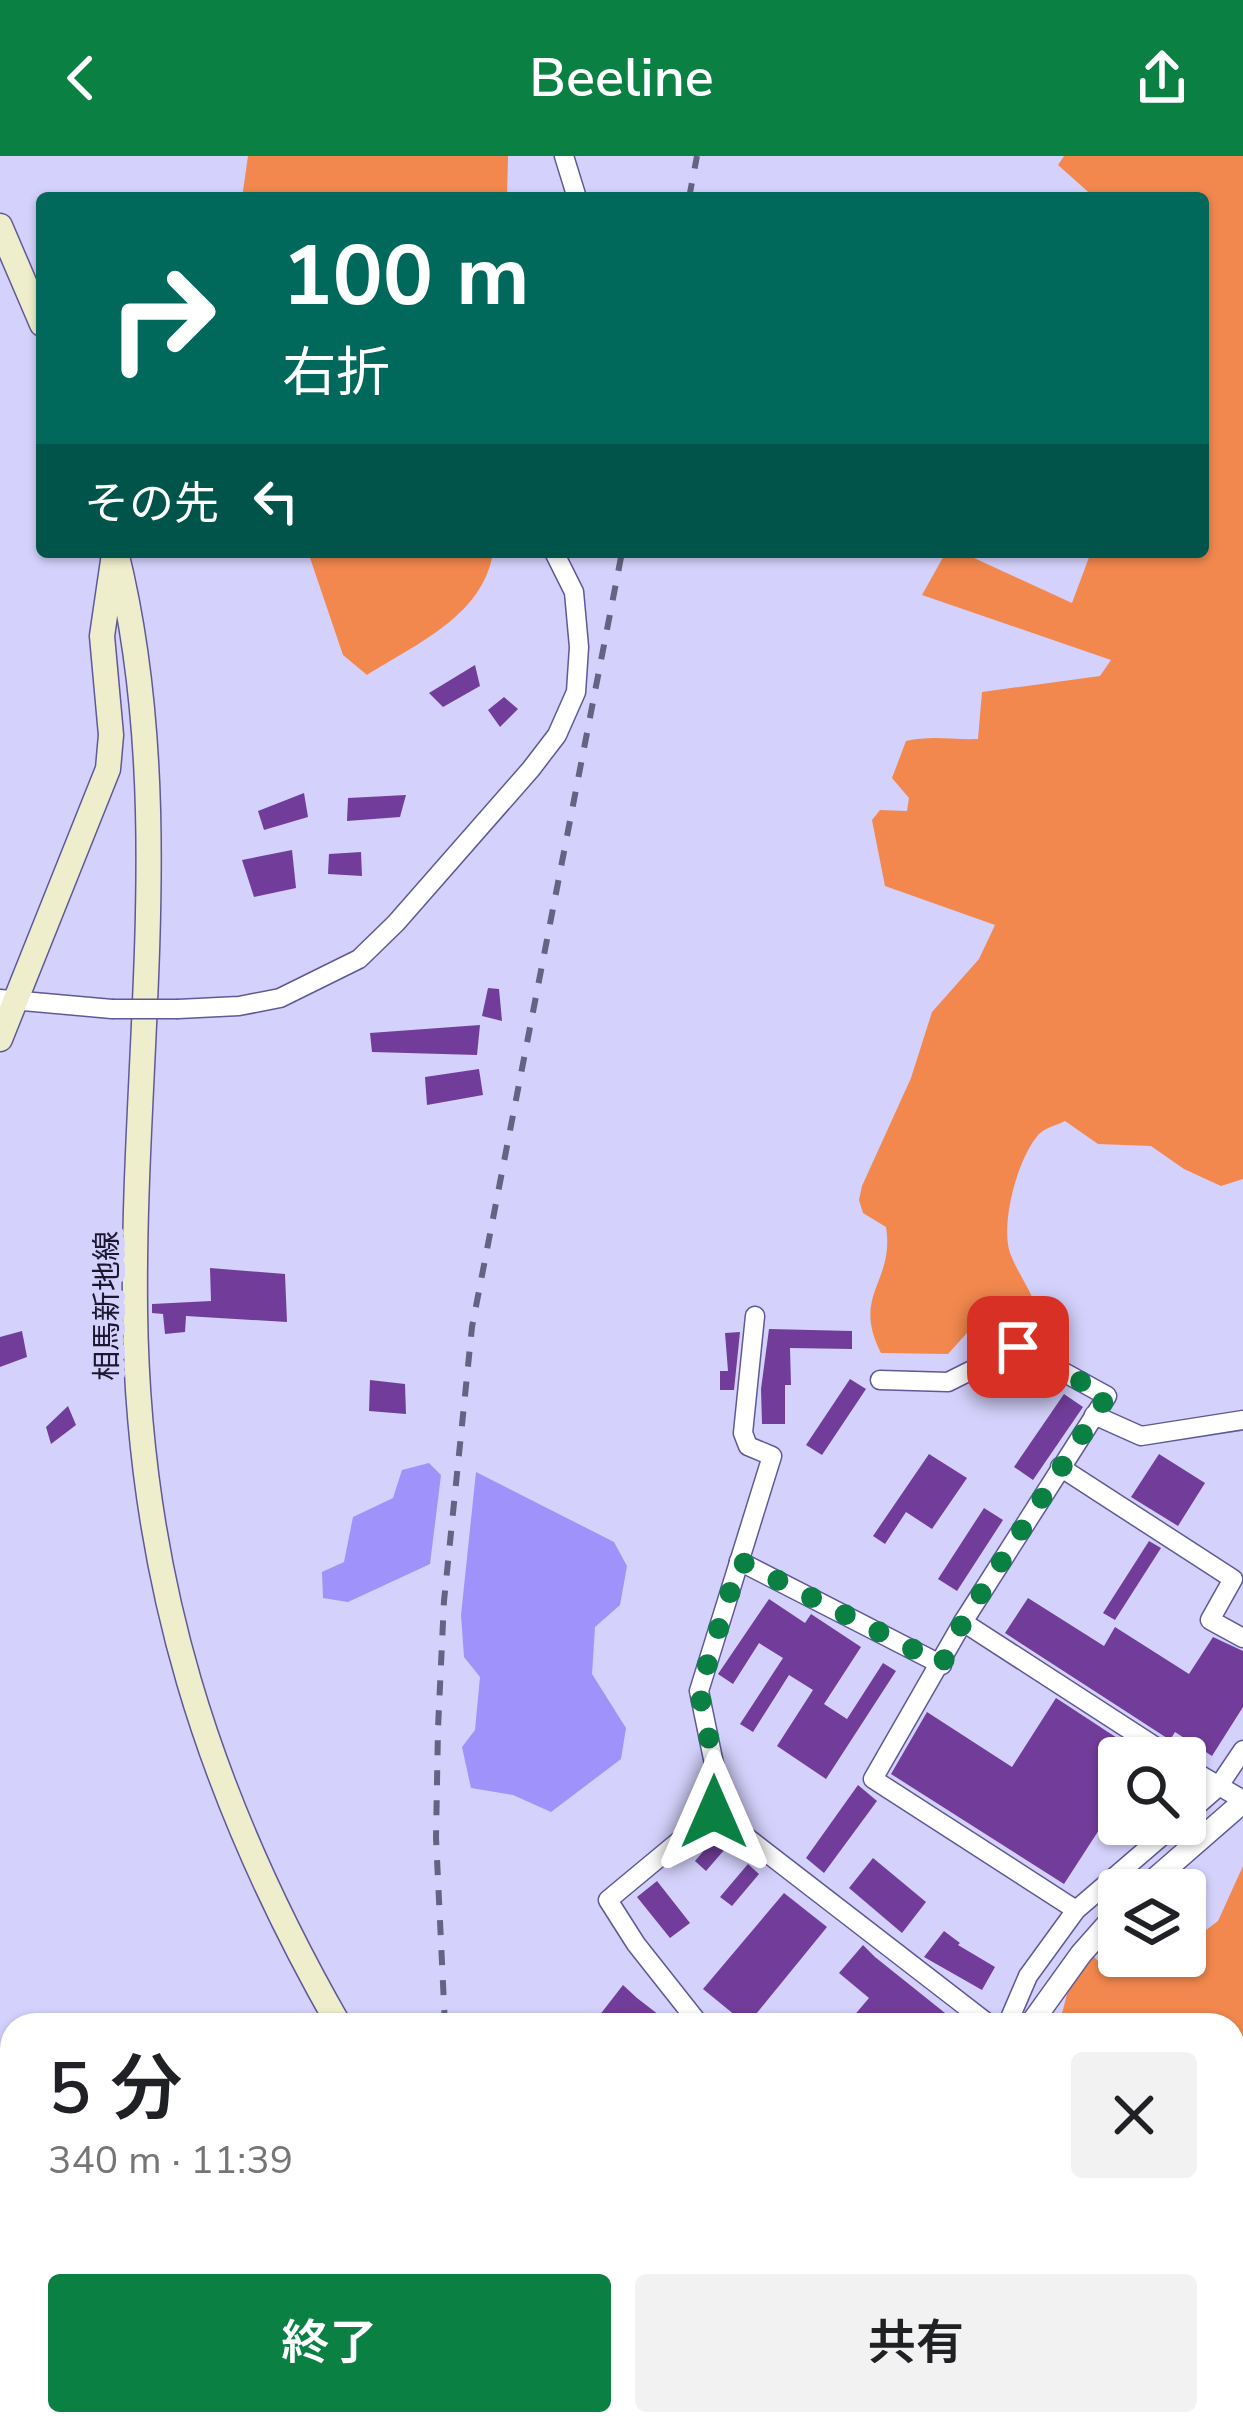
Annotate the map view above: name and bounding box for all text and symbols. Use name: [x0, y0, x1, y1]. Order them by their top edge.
text: Beeline: [529, 41, 714, 115]
icon: back: [48, 45, 114, 111]
icon: share: [1129, 45, 1195, 111]
text: 100 m: [282, 219, 530, 334]
icon: right: [84, 240, 240, 396]
text: 右折: [282, 336, 390, 410]
icon: left: [243, 468, 309, 534]
text: その先: [84, 474, 219, 535]
street label: 相馬新地線: [87, 1231, 128, 1381]
pin: [967, 1296, 1069, 1398]
icon: arrive: [985, 1314, 1051, 1380]
map controls: [1098, 1737, 1206, 1977]
button: search: [1098, 1737, 1206, 1845]
position arrow: [651, 1749, 777, 1875]
button: layers: [1098, 1869, 1206, 1977]
text: 5 分: [48, 2040, 182, 2138]
button: close: [1071, 2052, 1197, 2178]
text: 340 m · 11:39: [48, 2134, 293, 2187]
button: 終了: [48, 2274, 611, 2412]
button: 共有: [635, 2274, 1197, 2412]

